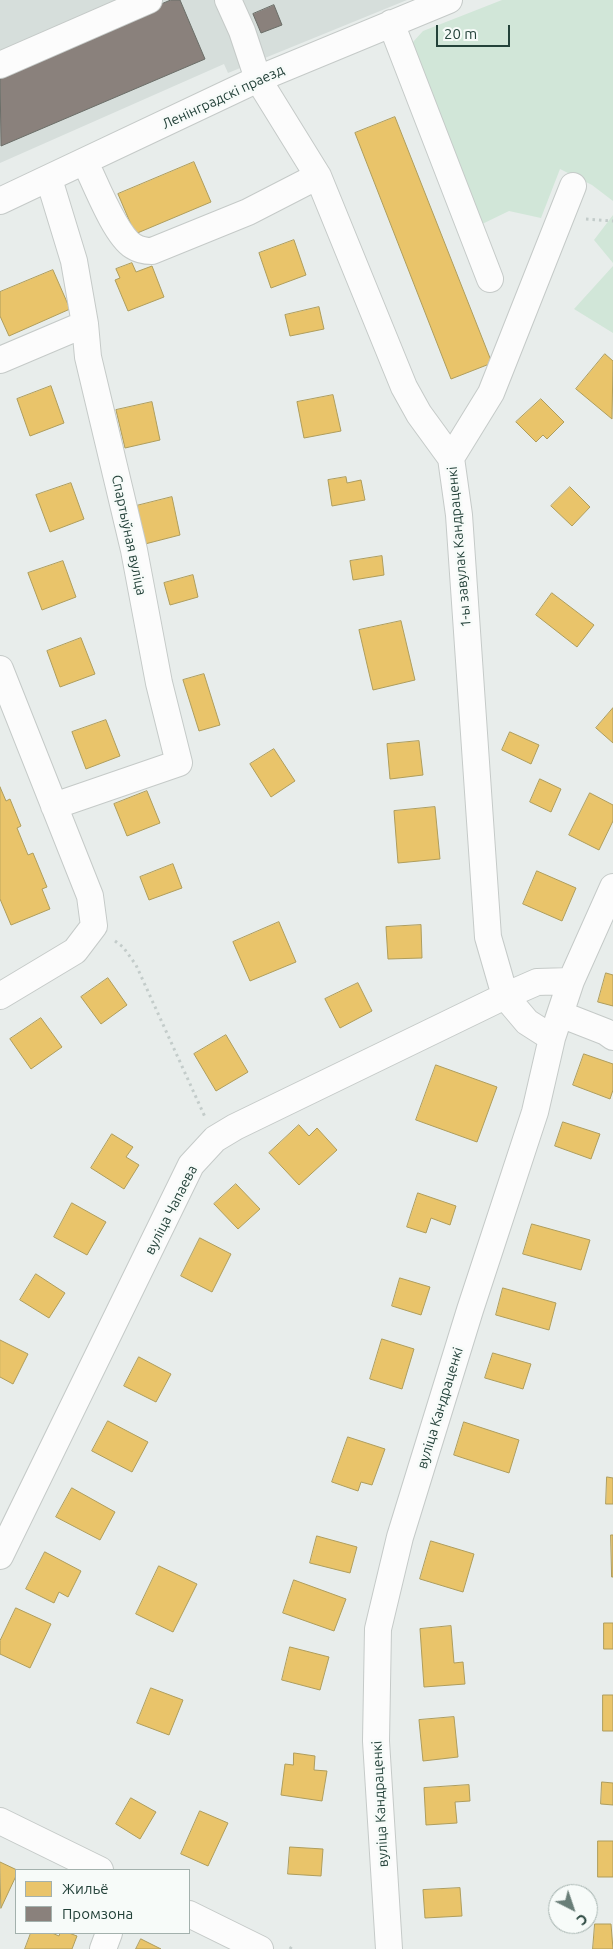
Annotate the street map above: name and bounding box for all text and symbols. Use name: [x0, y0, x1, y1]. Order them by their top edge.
scale bar: [438, 15, 512, 47]
text: 20 m: [444, 25, 477, 42]
street label: Ленінградскі праезд: [159, 61, 287, 133]
street label: 1-ы завулак Кандраценкі: [444, 466, 474, 628]
street label: Спартыўная вуліца: [108, 473, 150, 597]
street label: вуліца Чапаева: [141, 1162, 201, 1258]
street label: вуліца Кандраценкі: [413, 1345, 467, 1471]
street label: вуліца Кандраценкі: [368, 1740, 392, 1868]
legend: [15, 1869, 190, 1934]
text: Жильё: [62, 1880, 109, 1897]
north arrow: [548, 1884, 598, 1934]
text: Промзона: [62, 1905, 133, 1922]
text: С: [574, 1911, 591, 1929]

